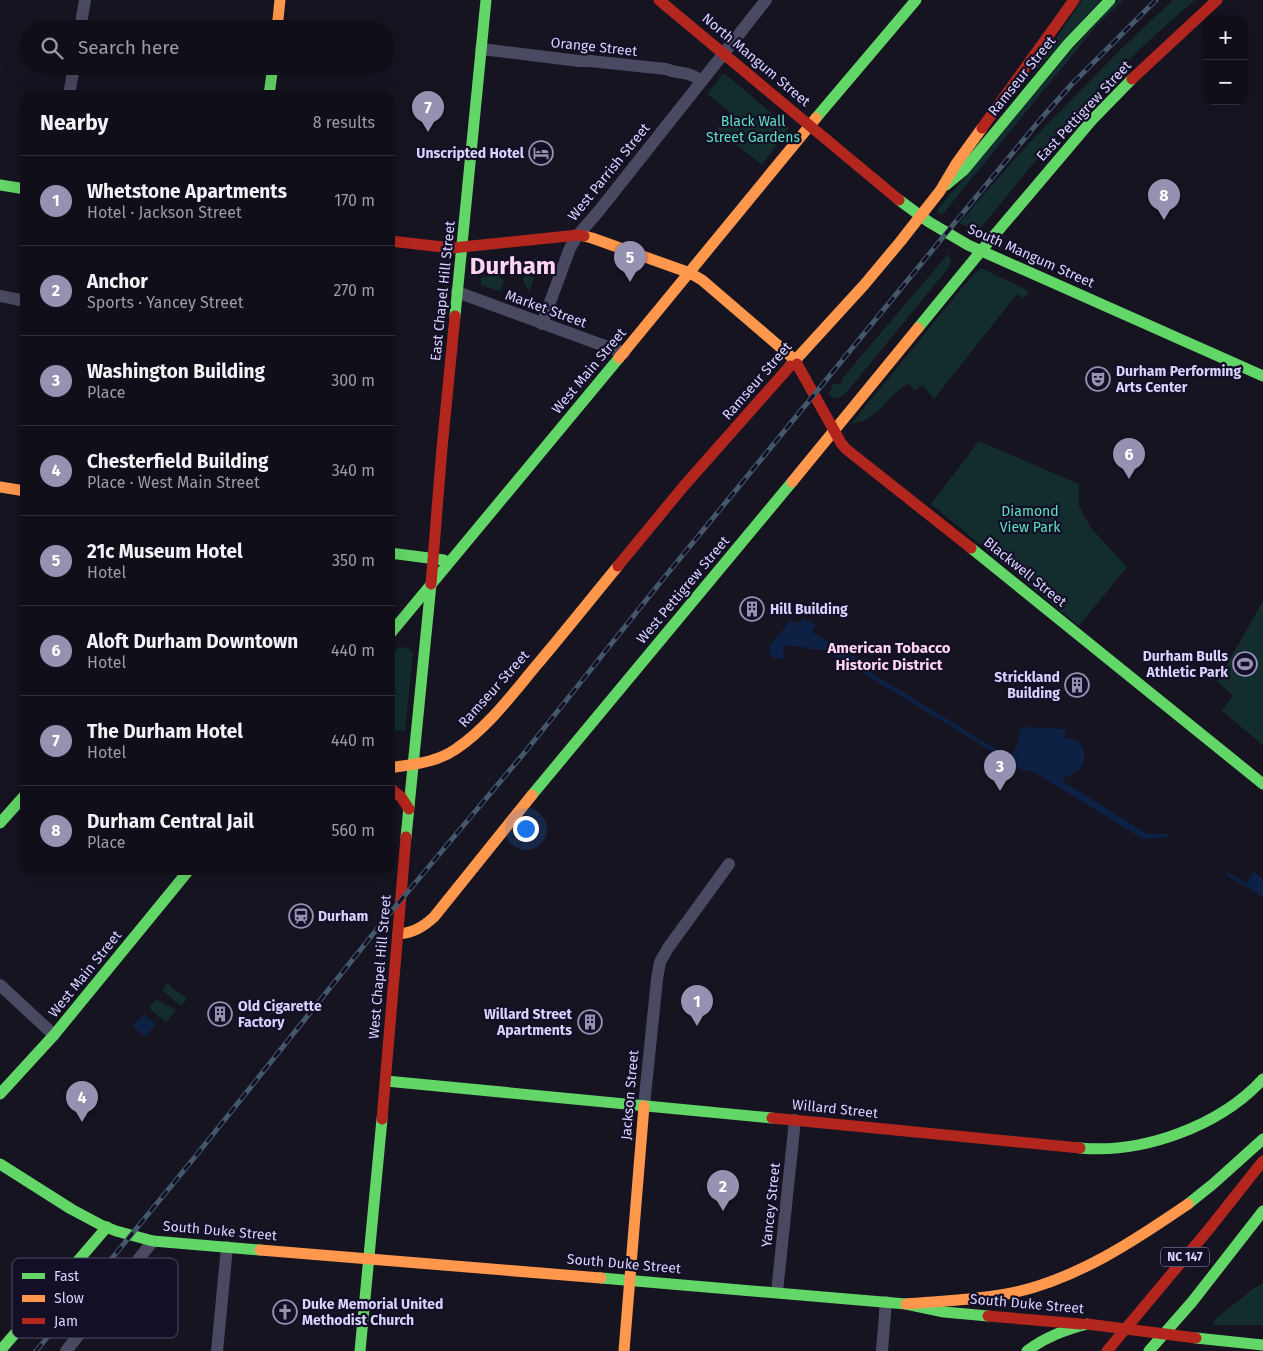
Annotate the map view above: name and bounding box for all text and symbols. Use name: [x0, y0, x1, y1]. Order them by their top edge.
street label: North Mangum Street: [699, 10, 814, 111]
map controls: [1203, 15, 1248, 105]
button: +: [1203, 15, 1248, 60]
search box: [20, 20, 395, 75]
street label: Ramseur Street: [985, 32, 1060, 119]
icon: search: [38, 34, 66, 62]
street label: Orange Street: [550, 34, 639, 60]
text: Search here: [78, 36, 179, 59]
street label: East Pettigrew Street: [1033, 57, 1136, 165]
button: −: [1203, 60, 1248, 105]
pin: 7: [412, 91, 444, 132]
text: Nearby: [40, 110, 108, 136]
text: 8 results: [313, 113, 375, 132]
park label: Black Wall Street Gardens: [706, 113, 800, 146]
street label: West Parrish Street: [564, 119, 654, 224]
hotel icon: Unscripted Hotel: [528, 140, 554, 166]
place label: Unscripted Hotel: [416, 145, 525, 162]
pin: 8: [1148, 179, 1180, 220]
text: Whetstone Apartments: [87, 180, 287, 203]
text: 1: [52, 191, 60, 210]
text: 170 m: [334, 191, 375, 210]
text: Hotel · Jackson Street: [87, 203, 242, 222]
street label: East Chapel Hill Street: [427, 219, 459, 362]
street label: South Mangum Street: [965, 220, 1098, 292]
pin: 5: [614, 241, 646, 282]
district label: Durham: [470, 252, 556, 280]
text: Anchor: [87, 270, 148, 293]
text: 2: [52, 281, 60, 300]
text: 270 m: [333, 281, 375, 300]
street label: Market Street: [503, 286, 590, 332]
text: Sports · Yancey Street: [87, 293, 243, 312]
street label: West Main Street: [548, 324, 630, 417]
street label: Ramseur Street: [719, 338, 796, 423]
text: Washington Building: [87, 360, 265, 383]
place label: Durham Performing Arts Center: [1115, 363, 1241, 396]
theatre icon: Durham Performing Arts Center: [1085, 366, 1111, 392]
text: 3: [52, 371, 60, 390]
text: 300 m: [331, 371, 375, 390]
text: Place: [87, 383, 126, 402]
pin: 6: [1113, 438, 1145, 479]
text: Chesterfield Building: [87, 450, 268, 473]
text: 4: [51, 461, 61, 480]
text: 340 m: [332, 461, 375, 480]
text: Place · West Main Street: [87, 473, 260, 492]
park label: Diamond View Park: [1000, 503, 1061, 536]
street label: West Pettigrew Street: [633, 532, 734, 647]
street label: Blackwell Street: [980, 533, 1071, 611]
text: 21c Museum Hotel: [87, 540, 243, 563]
text: 5: [52, 551, 60, 570]
text: 350 m: [332, 551, 375, 570]
text: Hotel: [87, 563, 126, 582]
building icon: Hill Building: [739, 596, 765, 622]
place label: Hill Building: [770, 601, 848, 618]
text: Aloft Durham Downtown: [87, 630, 298, 653]
district label: American Tobacco Historic District: [826, 639, 951, 674]
text: 6: [51, 641, 61, 660]
text: 440 m: [331, 641, 375, 660]
street label: Ramseur Street: [455, 646, 534, 731]
place label: Durham Bulls Athletic Park: [1143, 648, 1228, 681]
sports icon: Durham Bulls Athletic Park: [1232, 651, 1258, 677]
text: Hotel: [87, 653, 126, 672]
place label: Strickland Building: [994, 669, 1060, 702]
building icon: Strickland Building: [1064, 672, 1090, 698]
text: The Durham Hotel: [87, 720, 243, 743]
text: 7: [52, 731, 60, 750]
text: 440 m: [331, 731, 375, 750]
text: Hotel: [87, 743, 126, 762]
pin: 3: [984, 750, 1016, 791]
text: Durham Central Jail: [87, 810, 254, 833]
your location: [513, 816, 539, 842]
text: 8: [51, 821, 61, 840]
text: 560 m: [332, 821, 375, 840]
text: Place: [87, 833, 126, 852]
street label: West Chapel Hill Street: [365, 893, 395, 1040]
station icon: Durham: [288, 903, 314, 929]
place label: Durham: [318, 908, 368, 925]
street label: West Main Street: [45, 926, 126, 1021]
pin: 1: [681, 985, 713, 1026]
place label: Old Cigarette Factory: [238, 998, 322, 1031]
building icon: Old Cigarette Factory: [207, 1001, 233, 1027]
place label: Willard Street Apartments: [484, 1006, 573, 1039]
building icon: Willard Street Apartments: [577, 1009, 603, 1035]
street label: Jackson Street: [618, 1048, 642, 1141]
pin: 4: [66, 1081, 98, 1122]
street label: Willard Street: [791, 1096, 880, 1122]
street label: Yancey Street: [758, 1161, 784, 1248]
pin: 2: [707, 1170, 739, 1211]
street label: South Duke Street: [162, 1218, 279, 1245]
road number: NC 147: [1161, 1248, 1209, 1266]
street label: South Duke Street: [566, 1251, 683, 1278]
legend: [12, 1258, 178, 1338]
text: Fast: [54, 1268, 80, 1285]
text: Slow: [54, 1290, 84, 1307]
street label: South Duke Street: [969, 1291, 1086, 1318]
place label: Duke Memorial United Methodist Church: [302, 1296, 443, 1329]
church icon: Duke Memorial United Methodist Church: [272, 1299, 298, 1325]
text: Jam: [54, 1313, 78, 1330]

